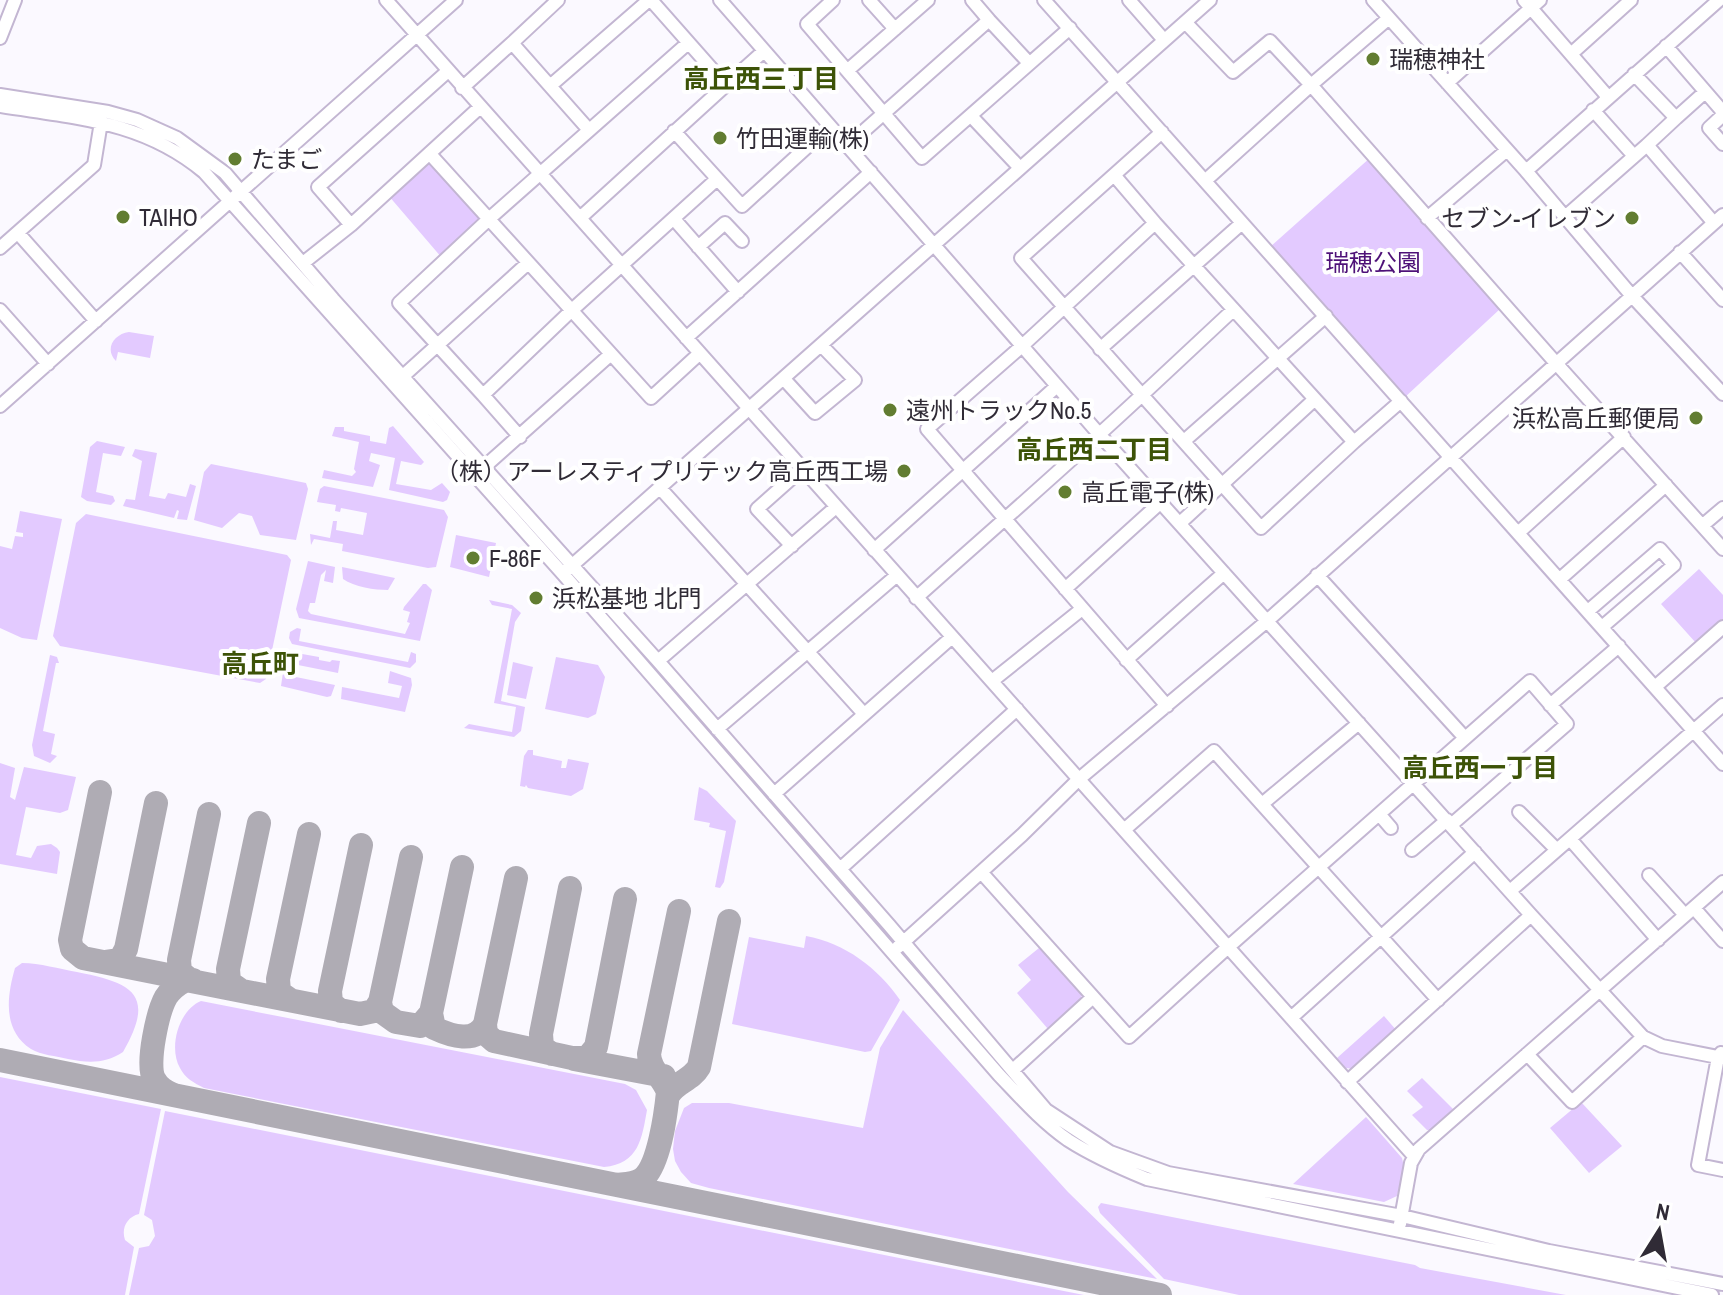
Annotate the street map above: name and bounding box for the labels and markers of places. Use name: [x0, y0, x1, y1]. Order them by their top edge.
place label: 瑞穂神社: [1389, 43, 1485, 75]
marker: 瑞穂神社: [1364, 50, 1382, 68]
place label: 竹田運輸(株): [736, 122, 869, 154]
marker: 竹田運輸(株): [711, 129, 729, 147]
place label: たまご: [251, 143, 322, 175]
marker: たまご: [226, 150, 244, 168]
place label: TAIHO: [139, 201, 198, 233]
place label: セブン-イレブン: [1441, 202, 1616, 234]
marker: TAIHO: [114, 208, 132, 226]
marker: セブン-イレブン: [1623, 209, 1641, 227]
place label: 遠州トラックNo.5: [906, 394, 1092, 426]
marker: 遠州トラックNo.5: [881, 401, 899, 419]
place label: 浜松高丘郵便局: [1512, 402, 1680, 434]
marker: 浜松高丘郵便局: [1687, 409, 1705, 427]
place label: （株）アーレスティプリテック高丘西工場: [435, 455, 888, 487]
marker: （株）アーレスティプリテック高丘西工場: [895, 462, 913, 480]
place label: 高丘電子(株): [1081, 476, 1214, 508]
marker: 高丘電子(株): [1056, 483, 1074, 501]
place label: F-86F: [489, 542, 542, 574]
marker: F-86F: [464, 549, 482, 567]
place label: 浜松基地 北門: [552, 582, 701, 614]
marker: 浜松基地 北門: [527, 589, 545, 607]

